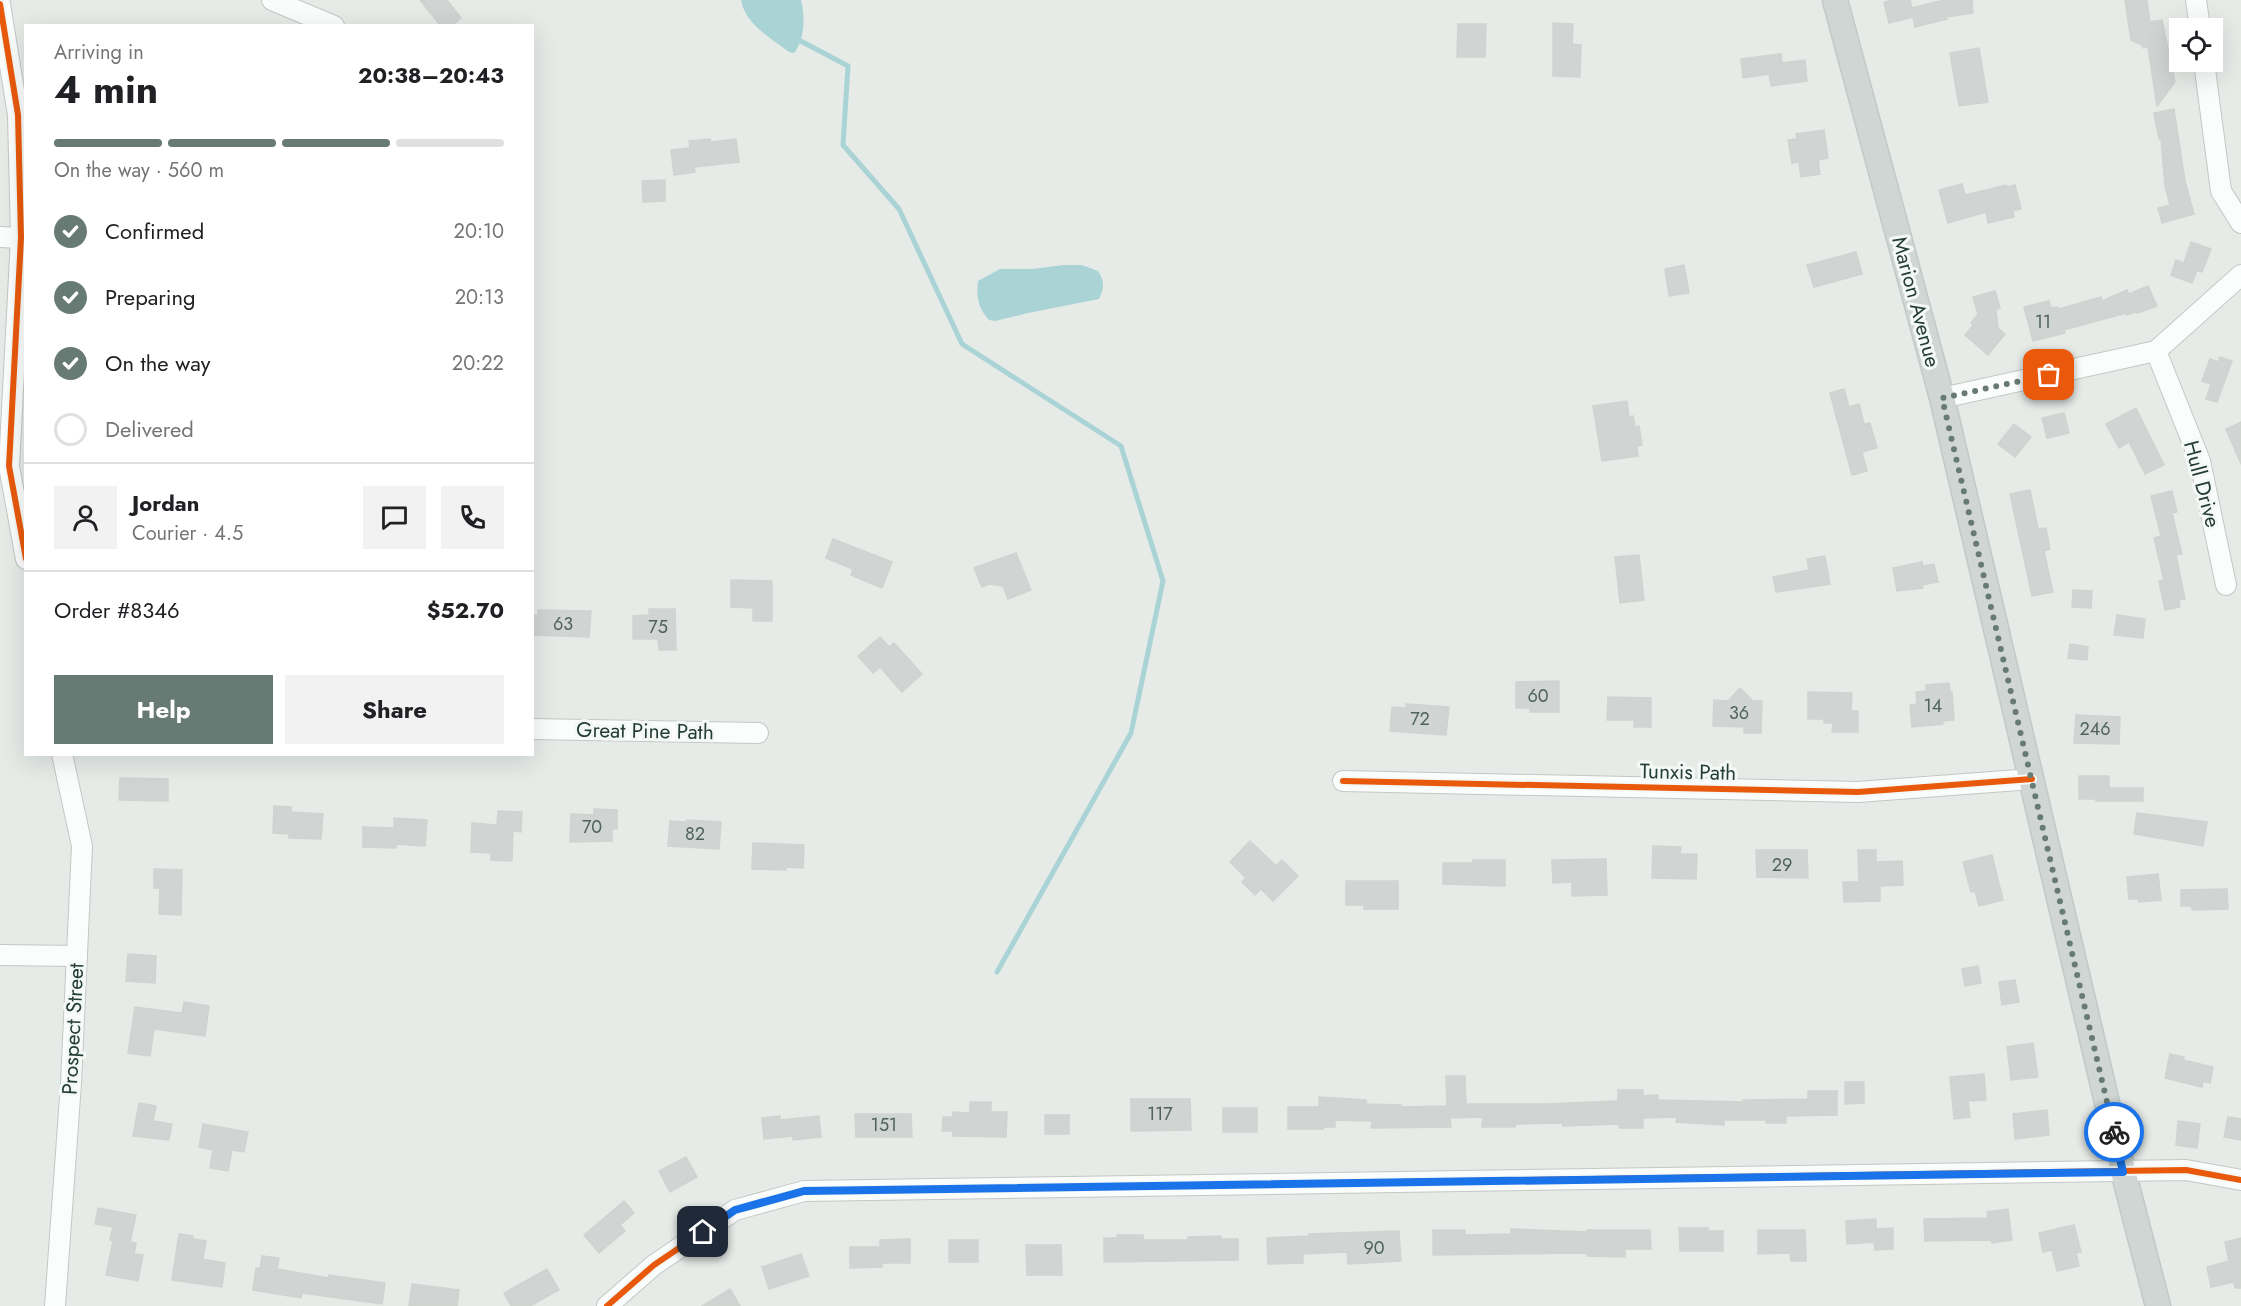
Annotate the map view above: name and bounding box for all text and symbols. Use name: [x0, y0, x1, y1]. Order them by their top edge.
map controls: [2169, 18, 2223, 72]
button: locate: [2169, 18, 2223, 72]
text: Arriving in: [54, 38, 144, 67]
text: 20:38–20:43: [358, 59, 504, 91]
text: 4 min: [54, 61, 158, 118]
text: On the way · 560 m: [54, 156, 224, 185]
icon: check: [54, 215, 87, 248]
text: Confirmed: [105, 215, 204, 247]
text: 20:10: [454, 217, 504, 246]
street label: Marion Avenue: [1884, 233, 1948, 371]
icon: check: [54, 281, 87, 314]
text: Preparing: [105, 281, 196, 313]
text: 20:13: [455, 283, 504, 312]
house number: 11: [2035, 309, 2051, 335]
icon: check: [54, 347, 87, 380]
text: On the way: [105, 347, 210, 379]
text: 20:22: [452, 349, 504, 378]
pin: [2023, 349, 2074, 400]
icon: bag: [2032, 358, 2065, 391]
text: Delivered: [105, 413, 194, 445]
street label: Hull Drive: [2176, 437, 2228, 531]
button: person: [54, 486, 117, 549]
button: chat: [363, 486, 426, 549]
button: phone: [441, 486, 504, 549]
text: Jordan: [132, 487, 199, 519]
text: Courier · 4.5: [132, 519, 243, 548]
text: Order #8346: [54, 594, 180, 626]
text: $52.70: [427, 594, 504, 626]
house number: 63: [553, 611, 573, 637]
house number: 75: [648, 614, 668, 640]
button: Help: [54, 675, 273, 744]
button: Share: [285, 675, 504, 744]
house number: 60: [1527, 683, 1549, 709]
house number: 14: [1924, 693, 1942, 719]
house number: 36: [1729, 700, 1749, 726]
house number: 72: [1410, 706, 1430, 732]
street label: Great Pine Path: [576, 715, 714, 747]
house number: 246: [2079, 716, 2111, 742]
street label: Tunxis Path: [1640, 756, 1736, 788]
house number: 70: [582, 814, 602, 840]
house number: 82: [685, 821, 705, 847]
house number: 29: [1772, 852, 1792, 878]
street label: Prospect Street: [55, 962, 91, 1096]
house number: 117: [1147, 1101, 1173, 1127]
courier: [2084, 1102, 2144, 1162]
house number: 151: [871, 1112, 897, 1138]
icon: bike: [2098, 1116, 2131, 1149]
pin: [677, 1206, 728, 1257]
icon: home: [686, 1215, 719, 1248]
house number: 90: [1363, 1235, 1385, 1261]

